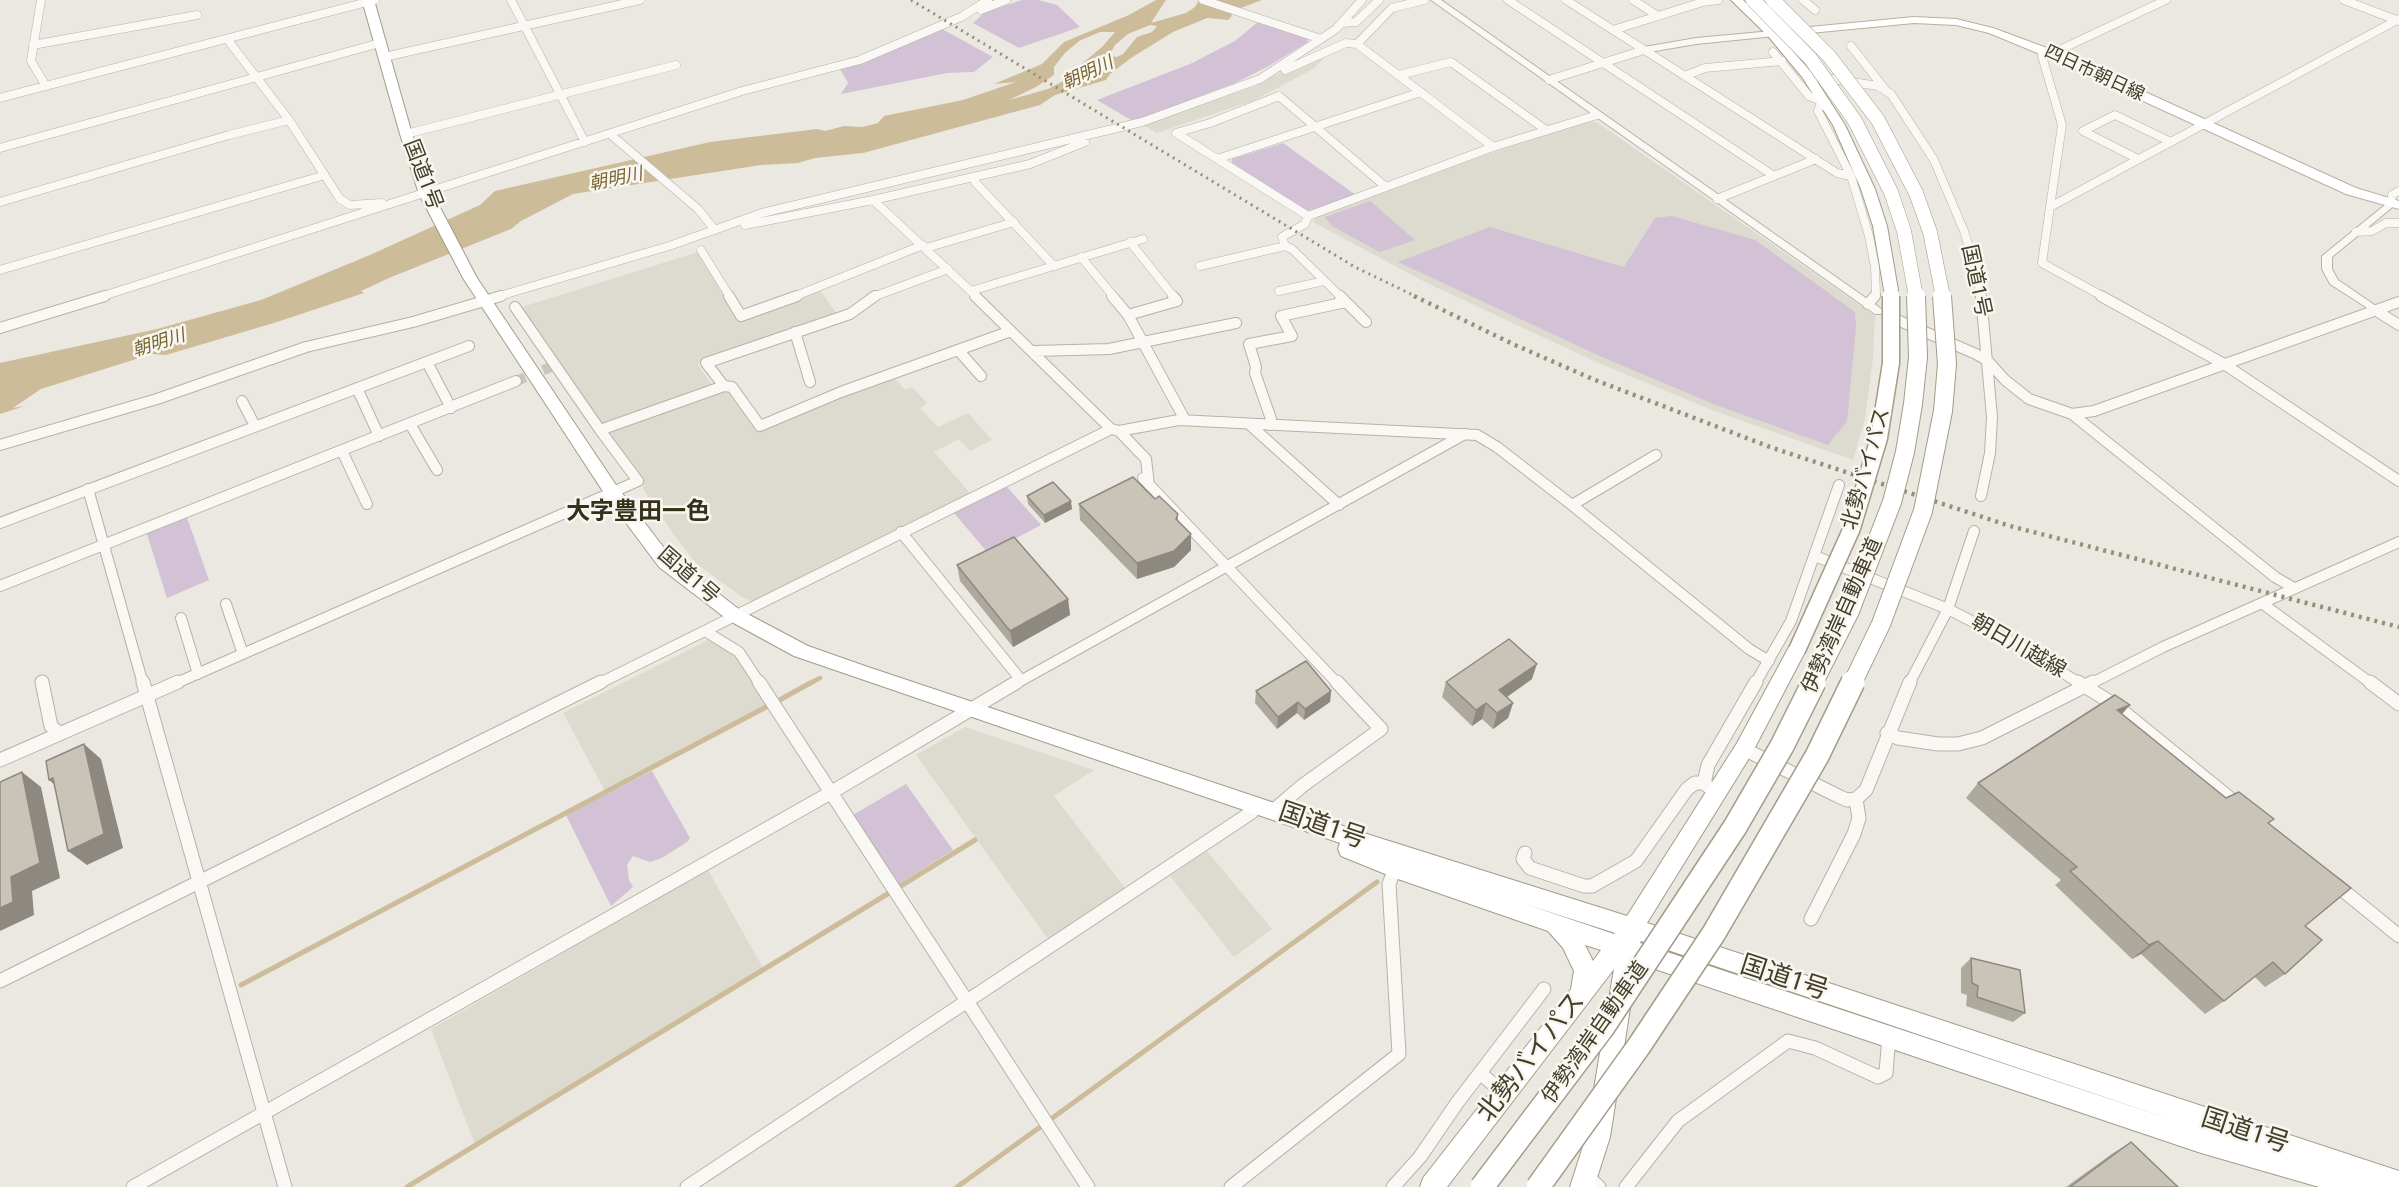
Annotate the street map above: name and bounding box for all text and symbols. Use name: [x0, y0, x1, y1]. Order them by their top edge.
street label: 四日市朝日線: [2040, 41, 2148, 107]
water label: 朝明川: [1059, 53, 1117, 95]
street label: 国道1号: [397, 136, 447, 214]
water label: 朝明川: [587, 164, 645, 196]
street label: 国道1号: [1955, 242, 1995, 320]
water label: 朝明川: [130, 325, 188, 363]
street label: 北勢バイパス: [1838, 405, 1896, 533]
district label: 大字豊田一色: [566, 499, 710, 527]
street label: 伊勢湾岸自動車道: [1797, 534, 1889, 698]
street label: 国道1号: [652, 542, 724, 610]
street label: 朝日川越線: [1966, 610, 2070, 684]
street label: 国道1号: [1274, 797, 1370, 857]
street label: 国道1号: [1736, 950, 1832, 1008]
street label: 伊勢湾岸自動車道: [1537, 957, 1655, 1109]
street label: 北勢バイパス: [1472, 987, 1592, 1129]
street label: 国道1号: [2197, 1103, 2293, 1161]

